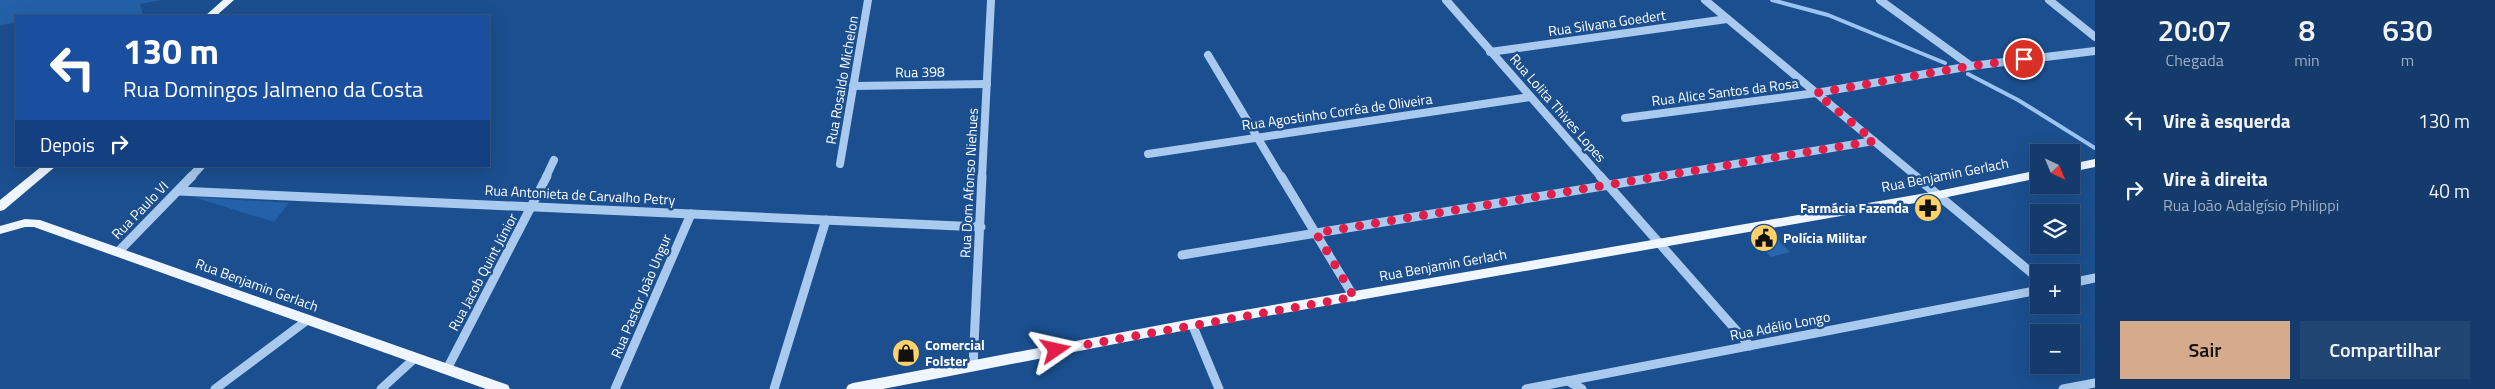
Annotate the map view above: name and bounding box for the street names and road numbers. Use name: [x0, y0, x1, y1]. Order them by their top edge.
street label: Rua Silvana Goedert: [1547, 4, 1667, 41]
street label: Rua Rosaldo Michelon: [820, 14, 863, 146]
street label: Rua Lolita Thives Lopes: [1505, 49, 1611, 167]
street label: Rua 398: [895, 61, 945, 82]
street label: Rua Alice Santos da Rosa: [1650, 72, 1800, 111]
street label: Rua Agostinho Corrêa de Oliveira: [1240, 88, 1434, 135]
street label: Rua Dom Afonso Niehues: [954, 107, 983, 258]
street label: Rua Benjamin Gerlach: [1879, 152, 2010, 197]
street label: Rua Paulo VI: [106, 176, 173, 244]
street label: Rua Antonieta de Carvalho Petry: [484, 179, 676, 210]
street label: Rua Jacob Quint Júnior: [443, 209, 523, 334]
street label: Rua Pastor João Ungur: [605, 230, 676, 361]
street label: Rua Benjamin Gerlach: [1377, 243, 1508, 286]
street label: Rua Benjamin Gerlach: [193, 253, 321, 316]
street label: Rua Adélio Longo: [1728, 305, 1832, 346]

